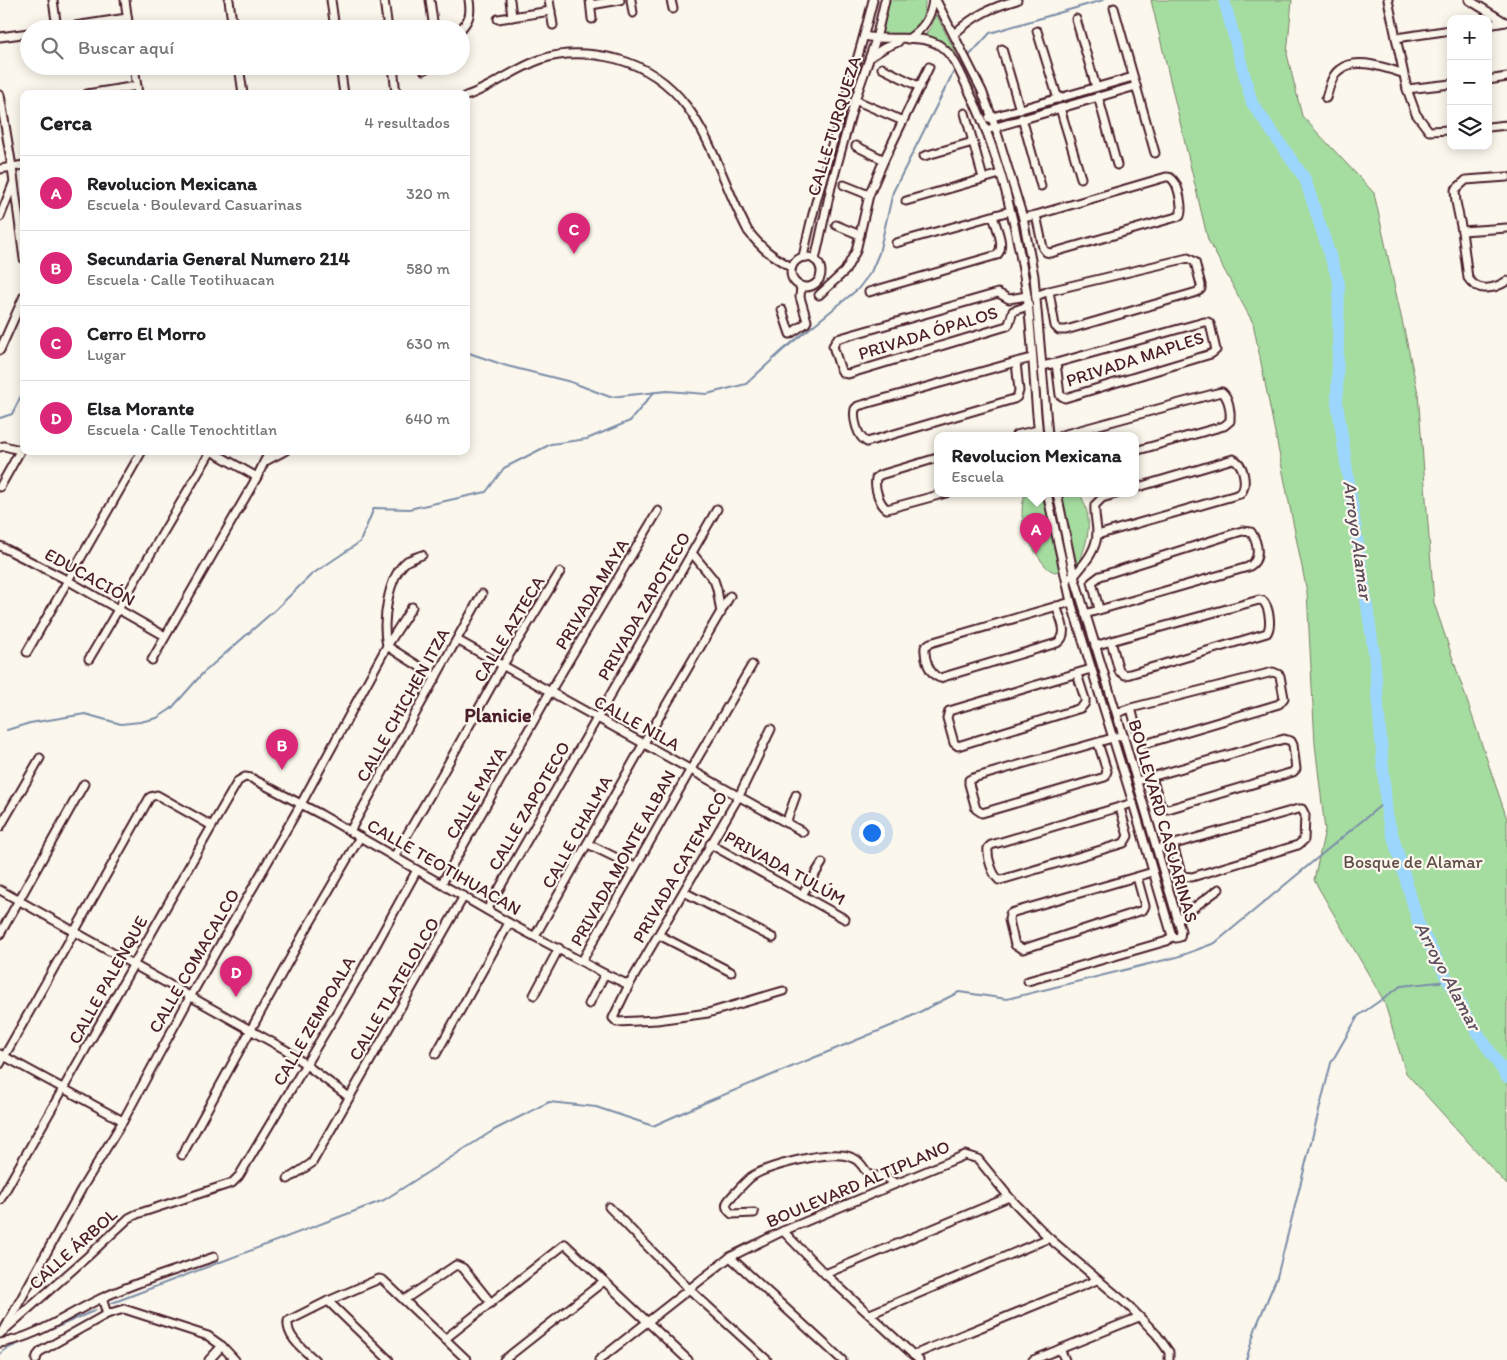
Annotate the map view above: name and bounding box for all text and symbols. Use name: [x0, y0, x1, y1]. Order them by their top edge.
map controls: [1447, 15, 1492, 150]
button: +: [1447, 15, 1492, 60]
search box: [20, 20, 470, 75]
icon: search: [38, 34, 66, 62]
text: Buscar aquí: [78, 36, 174, 59]
street label: CALLE TURQUEZA: [802, 53, 866, 199]
button: −: [1447, 60, 1492, 105]
button: layers: [1447, 105, 1492, 150]
text: Cerca: [40, 110, 92, 135]
text: 4 resultados: [364, 113, 450, 132]
text: Revolucion Mexicana: [87, 172, 257, 195]
text: A: [51, 184, 61, 203]
text: 320 m: [406, 184, 450, 203]
text: Escuela · Boulevard Casuarinas: [87, 195, 302, 214]
pin: C: [558, 213, 590, 254]
text: Secundaria General Numero 214: [87, 247, 350, 270]
text: B: [51, 259, 61, 278]
text: 580 m: [406, 259, 450, 278]
text: Escuela · Calle Teotihuacan: [87, 270, 275, 289]
street label: PRIVADA ÓPALOS: [856, 301, 1000, 365]
text: Cerro El Morro: [87, 322, 206, 345]
street label: PRIVADA MAPLES: [1063, 326, 1207, 392]
text: C: [51, 334, 61, 353]
text: 630 m: [406, 334, 450, 353]
text: Lugar: [87, 345, 126, 364]
text: Elsa Morante: [87, 397, 194, 420]
text: D: [51, 409, 61, 428]
text: 640 m: [405, 409, 450, 428]
text: Escuela · Calle Tenochtitlan: [87, 420, 277, 439]
popup: [934, 432, 1139, 497]
text: Revolucion Mexicana: [951, 444, 1122, 467]
text: Escuela: [951, 467, 1004, 486]
water label: Arroyo Alamar: [1338, 479, 1378, 603]
pin: A: [1020, 513, 1052, 554]
street label: PRIVADA ZAPOTECO: [593, 528, 695, 684]
street label: PRIVADA MAYA: [550, 534, 634, 653]
street label: EDUCACIÓN: [41, 543, 139, 611]
street label: CALLE AZTECA: [469, 571, 550, 686]
street label: CALLE CHICHEN ITZA: [351, 624, 455, 786]
street label: CALLE NILA: [590, 690, 684, 756]
district label: Planicie: [464, 703, 532, 727]
street label: BOULEVARD CASUARINAS: [1123, 717, 1203, 925]
pin: B: [266, 729, 298, 770]
street label: CALLE ZAPOTECO: [483, 738, 575, 874]
street label: CALLE MAYA: [441, 743, 511, 843]
street label: PRIVADA MONTE ALBAN: [565, 766, 681, 950]
street label: CALLE CHALMA: [537, 771, 617, 892]
street label: PRIVADA CATEMACO: [628, 787, 732, 947]
street label: CALLE TEOTIHUACAN: [363, 814, 525, 920]
your location: [859, 820, 885, 846]
street label: PRIVADA TULÚM: [721, 826, 849, 910]
park label: Bosque de Alamar: [1343, 851, 1484, 873]
street label: CALLE COMACALCO: [144, 885, 244, 1037]
street label: CALLE PALENQUE: [64, 912, 152, 1048]
street label: CALLE TLATELOLCO: [344, 913, 444, 1065]
water label: Arroyo Alamar: [1410, 918, 1487, 1036]
street label: CALLE ZEMPOALA: [268, 952, 360, 1090]
pin: D: [220, 956, 252, 997]
street label: BOULEVARD ALTIPLANO: [763, 1135, 953, 1233]
street label: CALLE ÁRBOL: [24, 1204, 122, 1294]

